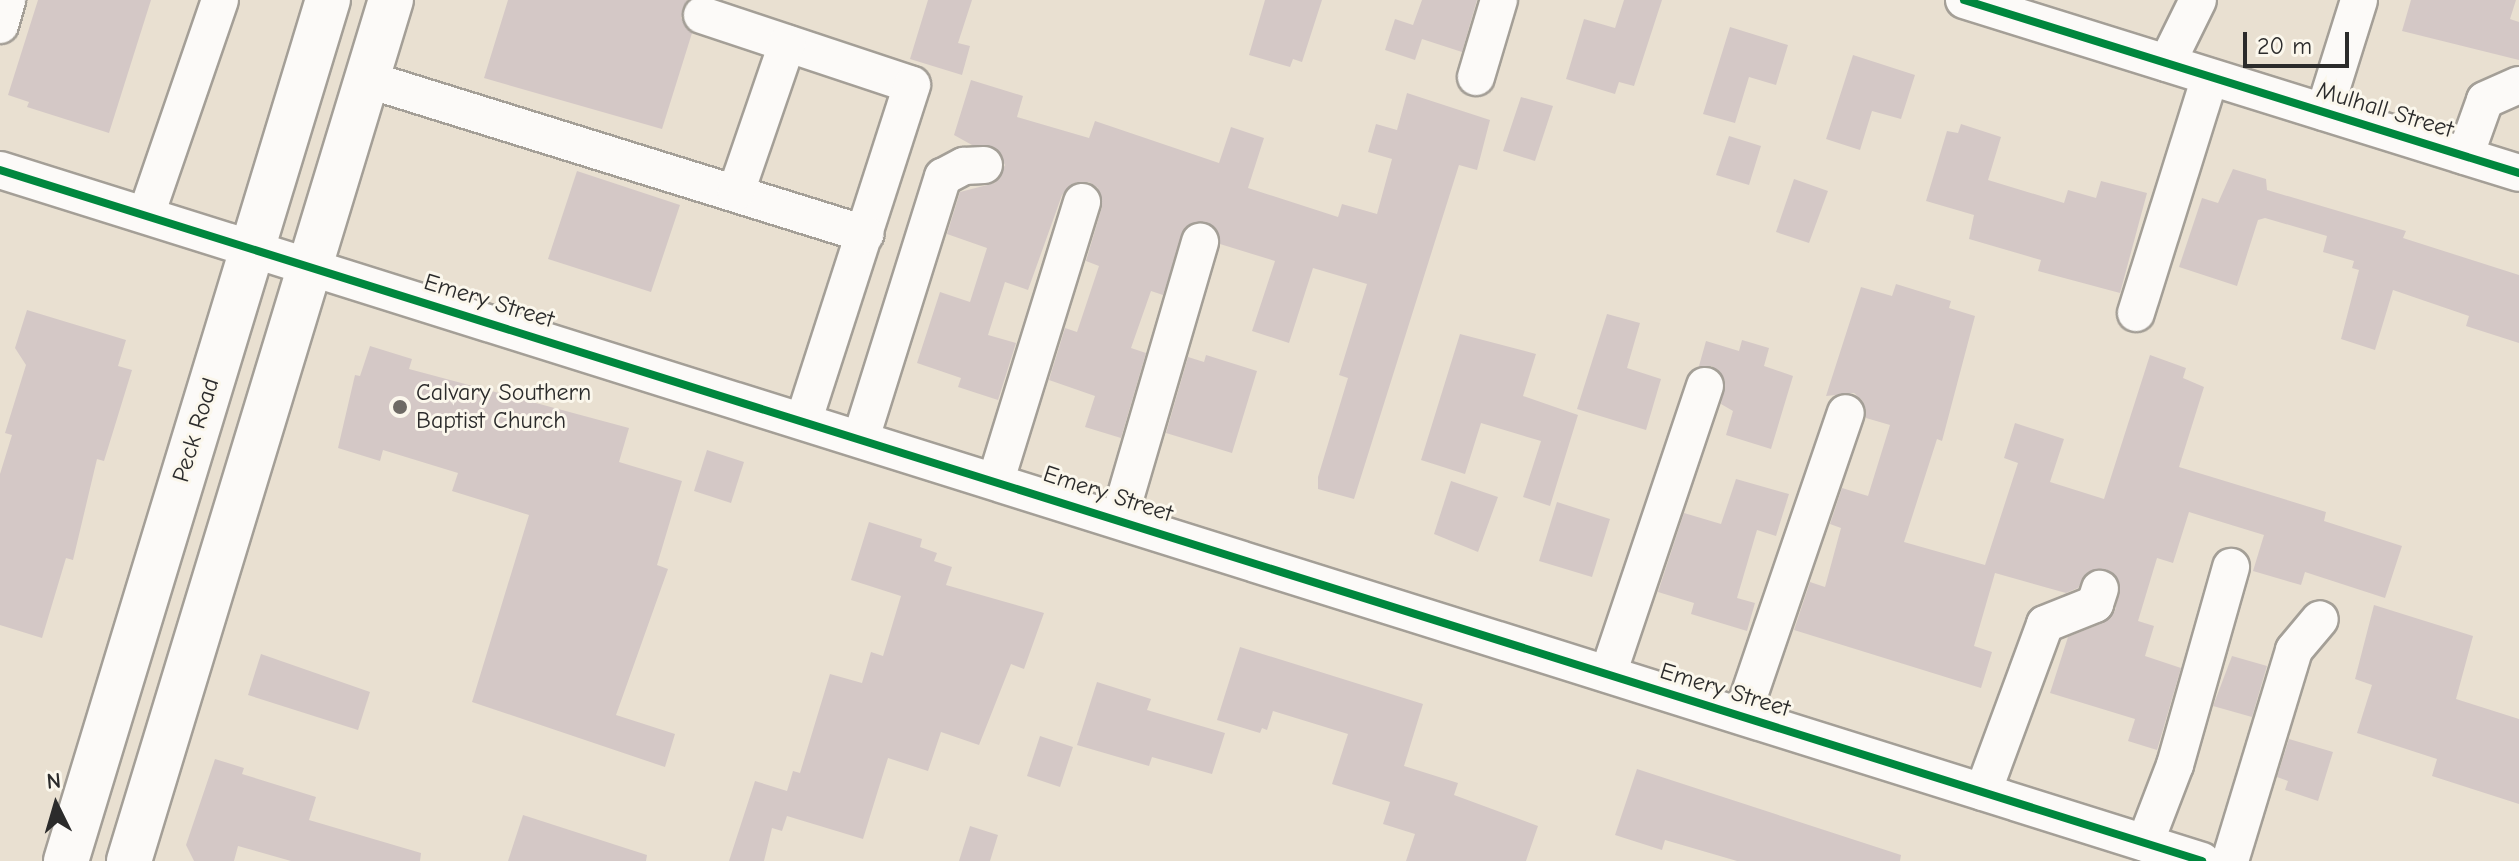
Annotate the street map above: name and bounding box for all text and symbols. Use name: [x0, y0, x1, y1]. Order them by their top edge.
scale bar: [2247, 16, 2353, 66]
text: 20 m: [2257, 32, 2312, 60]
street label: Mulhall Street: [2313, 76, 2457, 144]
street label: Emery Street: [420, 268, 558, 334]
street label: Peck Road: [167, 374, 225, 486]
place label: Calvary Southern Baptist Church: [416, 379, 591, 435]
marker: Calvary Southern Baptist Church: [391, 398, 409, 416]
street label: Emery Street: [1039, 459, 1177, 529]
street label: Emery Street: [1656, 657, 1794, 723]
north arrow: [16, 765, 96, 845]
text: N: [46, 768, 62, 795]

